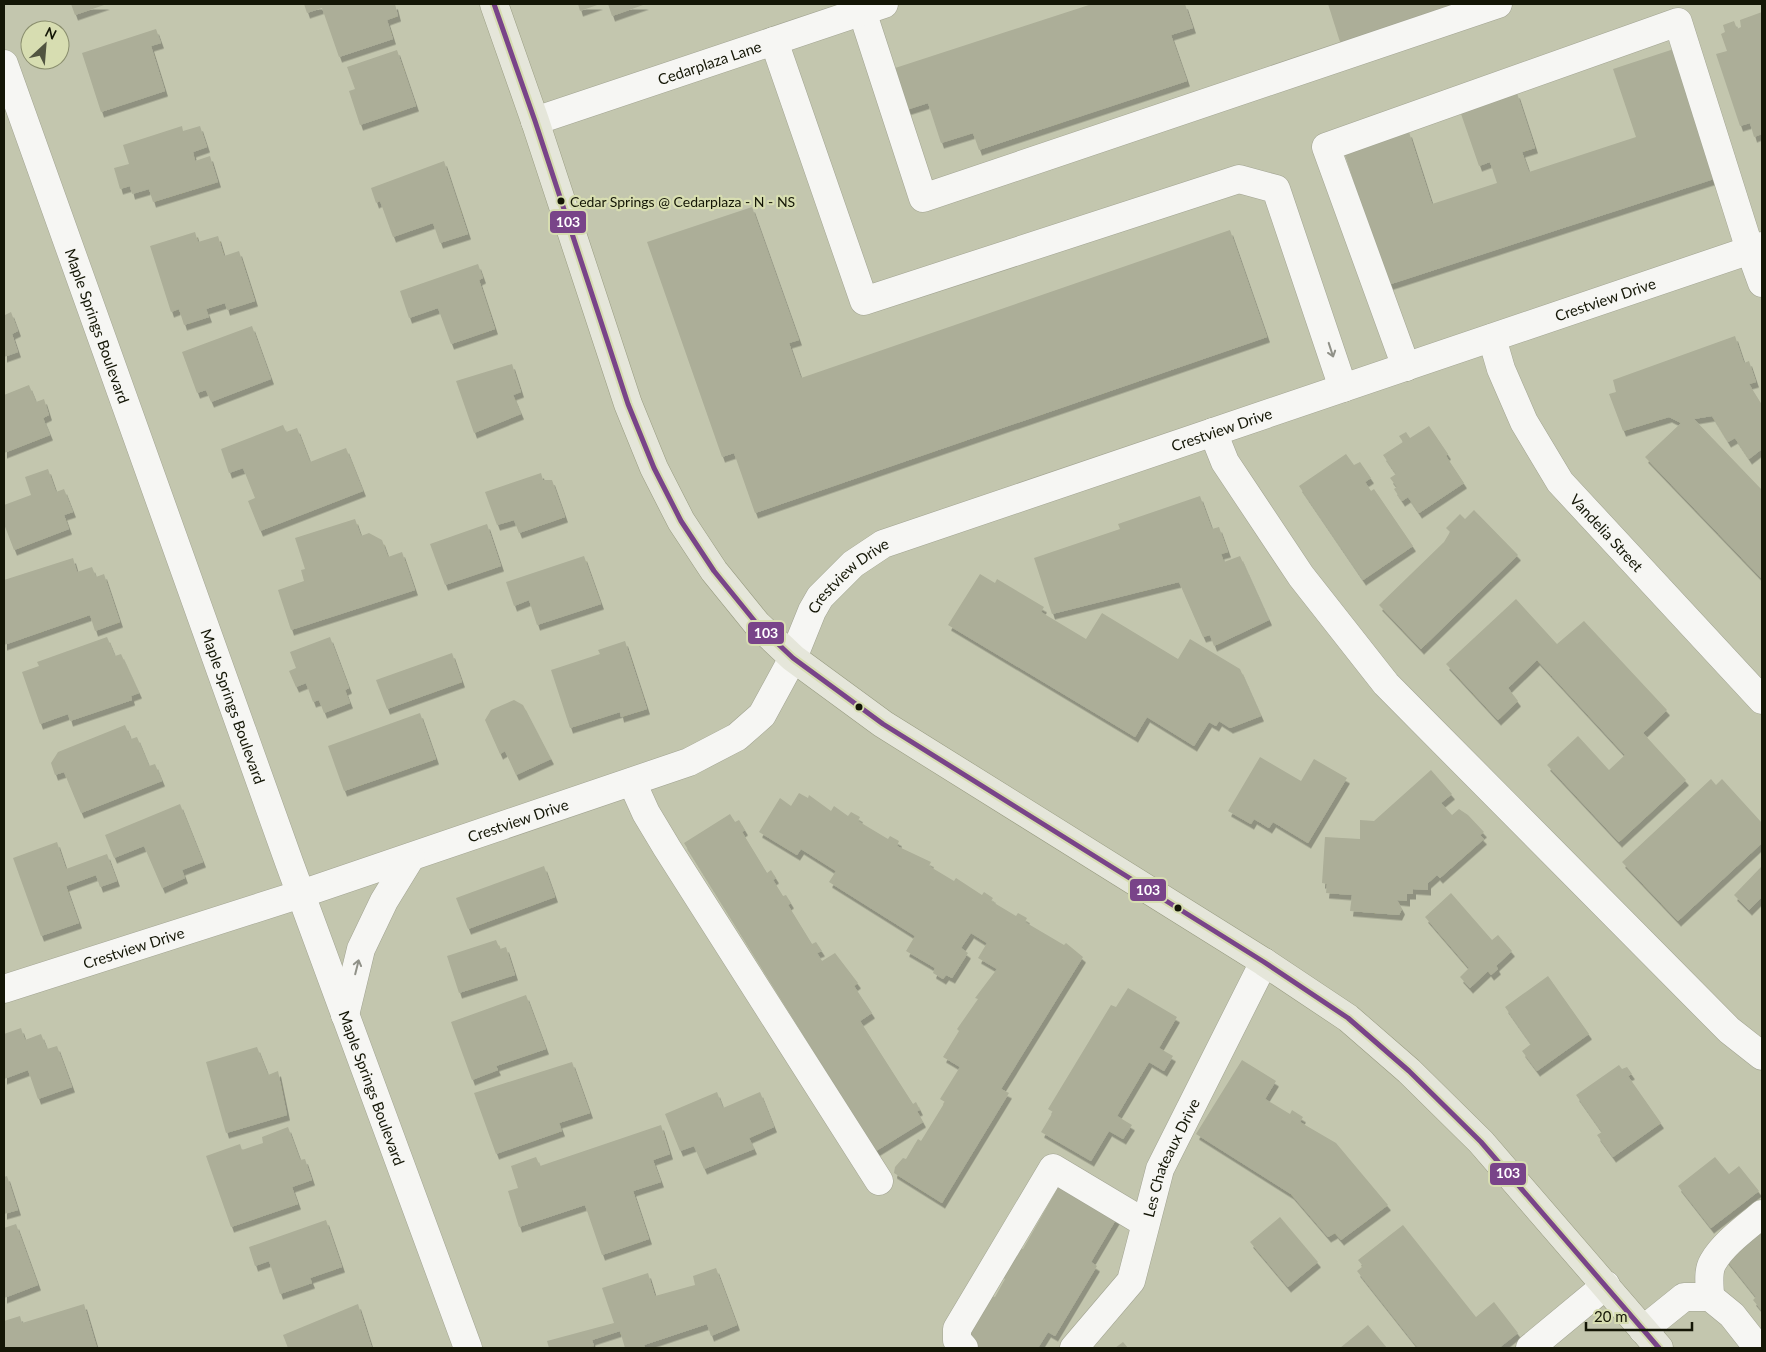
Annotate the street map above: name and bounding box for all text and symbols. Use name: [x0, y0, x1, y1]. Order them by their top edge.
north arrow: [20, 20, 70, 70]
text: N: [42, 23, 59, 43]
street label: Cedarplaza Lane: [655, 37, 764, 88]
place label: Cedar Springs @ Cedarplaza - N - NS: [570, 193, 795, 210]
marker: Cedar Springs @ Cedarplaza - N - NS: [556, 196, 566, 206]
line badge: 103: [549, 210, 587, 234]
text: 103: [556, 213, 580, 230]
street label: Maple Springs Boulevard: [62, 246, 133, 406]
street label: Crestview Drive: [1552, 274, 1658, 325]
one-way arrow: [1326, 341, 1336, 357]
street label: Crestview Drive: [1169, 404, 1274, 455]
street label: Vandelia Street: [1567, 490, 1648, 576]
street label: Crestview Drive: [804, 534, 891, 617]
line badge: 103: [747, 621, 785, 645]
text: 103: [754, 624, 778, 641]
street label: Maple Springs Boulevard: [197, 626, 269, 786]
unlabelled marker: [854, 702, 864, 712]
street label: Crestview Drive: [465, 795, 571, 846]
line badge: 103: [1129, 878, 1167, 902]
text: 103: [1136, 881, 1160, 898]
unlabelled marker: [1173, 903, 1183, 913]
street label: Crestview Drive: [81, 923, 186, 972]
one-way arrow: [353, 960, 362, 976]
street label: Maple Springs Boulevard: [335, 1008, 409, 1168]
street label: Les Chateaux Drive: [1139, 1095, 1203, 1219]
line badge: 103: [1489, 1162, 1527, 1186]
text: 103: [1496, 1164, 1520, 1181]
scale bar: [1586, 1300, 1692, 1332]
text: 20 m: [1594, 1307, 1628, 1325]

